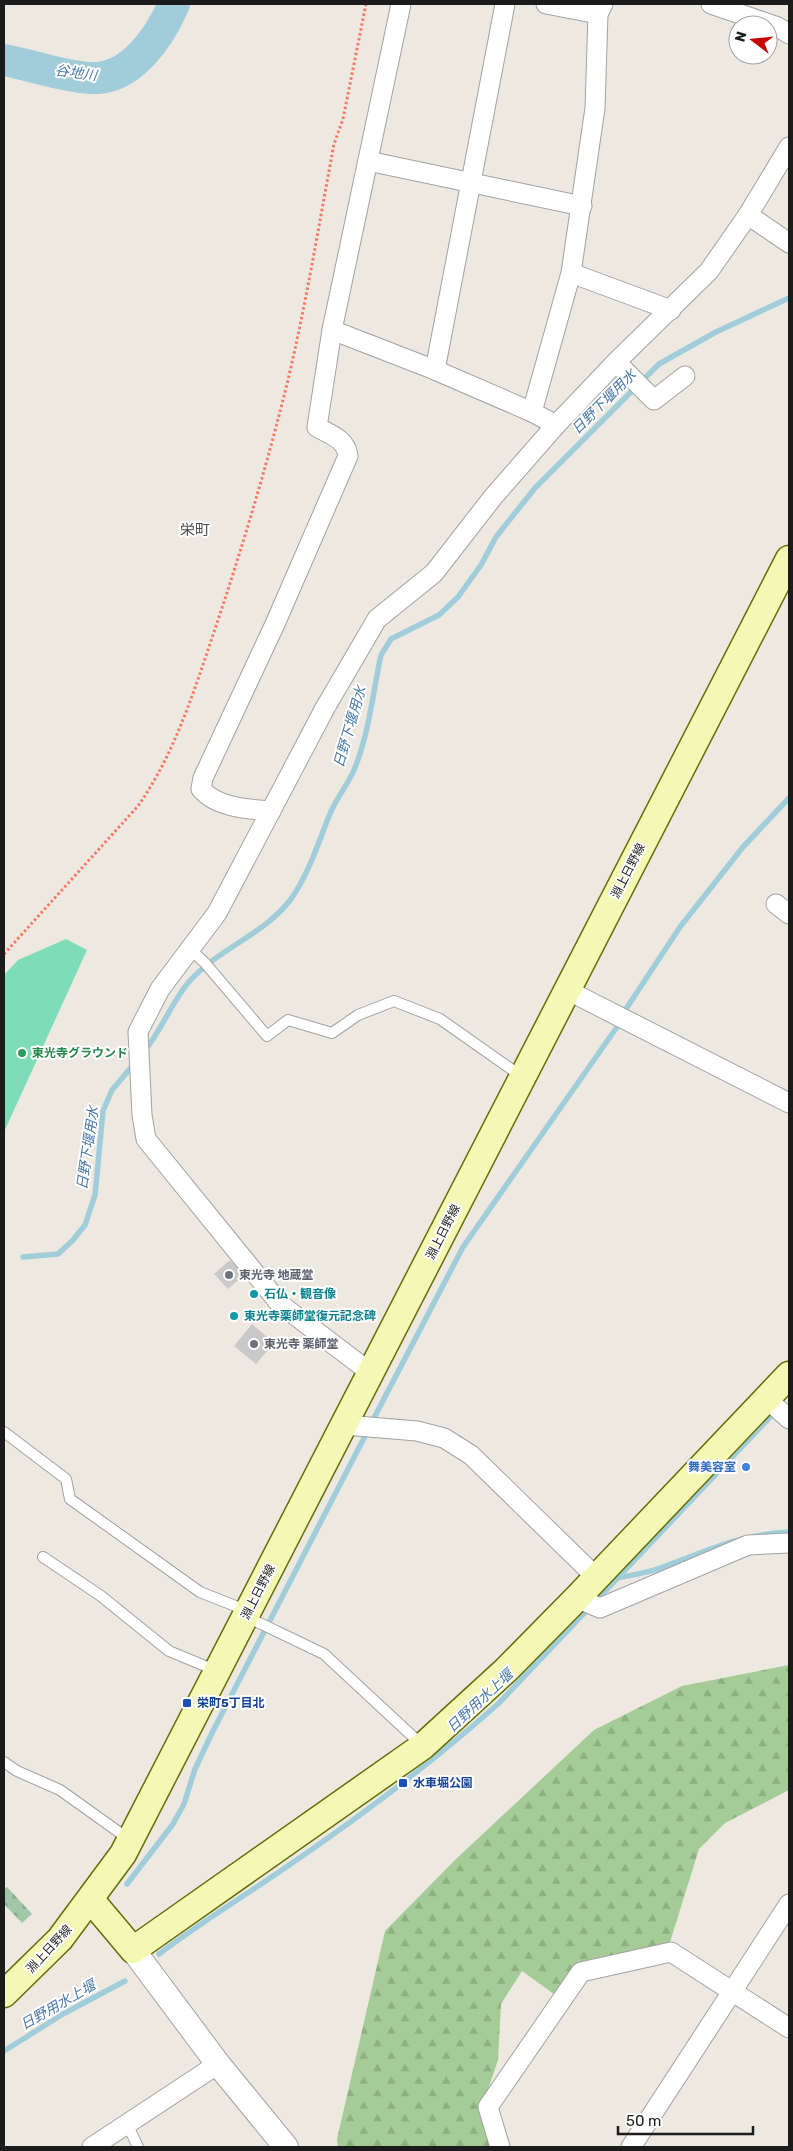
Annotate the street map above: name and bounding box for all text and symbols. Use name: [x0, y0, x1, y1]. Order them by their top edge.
north arrow: [728, 15, 778, 65]
text: N: [731, 29, 751, 44]
water label: 谷地川: [54, 62, 100, 85]
water label: 日野下堰用水: [568, 365, 641, 438]
district label: 栄町: [180, 521, 210, 539]
water label: 日野下堰用水: [330, 682, 370, 770]
street label: 淵上日野線: [608, 841, 648, 901]
place label: 東光寺グラウンド: [32, 1046, 128, 1060]
marker: 東光寺グラウンド: [16, 1047, 28, 1059]
water label: 日野下堰用水: [74, 1103, 103, 1191]
street label: 淵上日野線: [423, 1202, 463, 1262]
place label: 東光寺 地蔵堂: [239, 1268, 314, 1282]
marker: 東光寺 地蔵堂: [223, 1269, 235, 1281]
place label: 石仏・観音像: [264, 1287, 336, 1301]
marker: 石仏・観音像: [248, 1288, 260, 1300]
place label: 東光寺薬師堂復元記念碑: [244, 1309, 376, 1323]
marker: 東光寺薬師堂復元記念碑: [228, 1310, 240, 1322]
place label: 東光寺 薬師堂: [264, 1337, 339, 1351]
marker: 東光寺 薬師堂: [248, 1338, 260, 1350]
place label: 舞美容室: [688, 1460, 736, 1474]
marker: 舞美容室: [740, 1461, 752, 1473]
street label: 淵上日野線: [238, 1562, 278, 1622]
water label: 日野用水上堰: [443, 1664, 519, 1736]
place label: 栄町5丁目北: [197, 1696, 265, 1710]
marker: 栄町5丁目北: [181, 1697, 193, 1709]
place label: 水車堀公園: [413, 1776, 473, 1790]
marker: 水車堀公園: [397, 1777, 409, 1789]
street label: 淵上日野線: [23, 1922, 75, 1976]
water label: 日野用水上堰: [17, 1975, 101, 2033]
scale bar: [618, 2104, 753, 2136]
text: 50 m: [626, 2112, 661, 2130]

